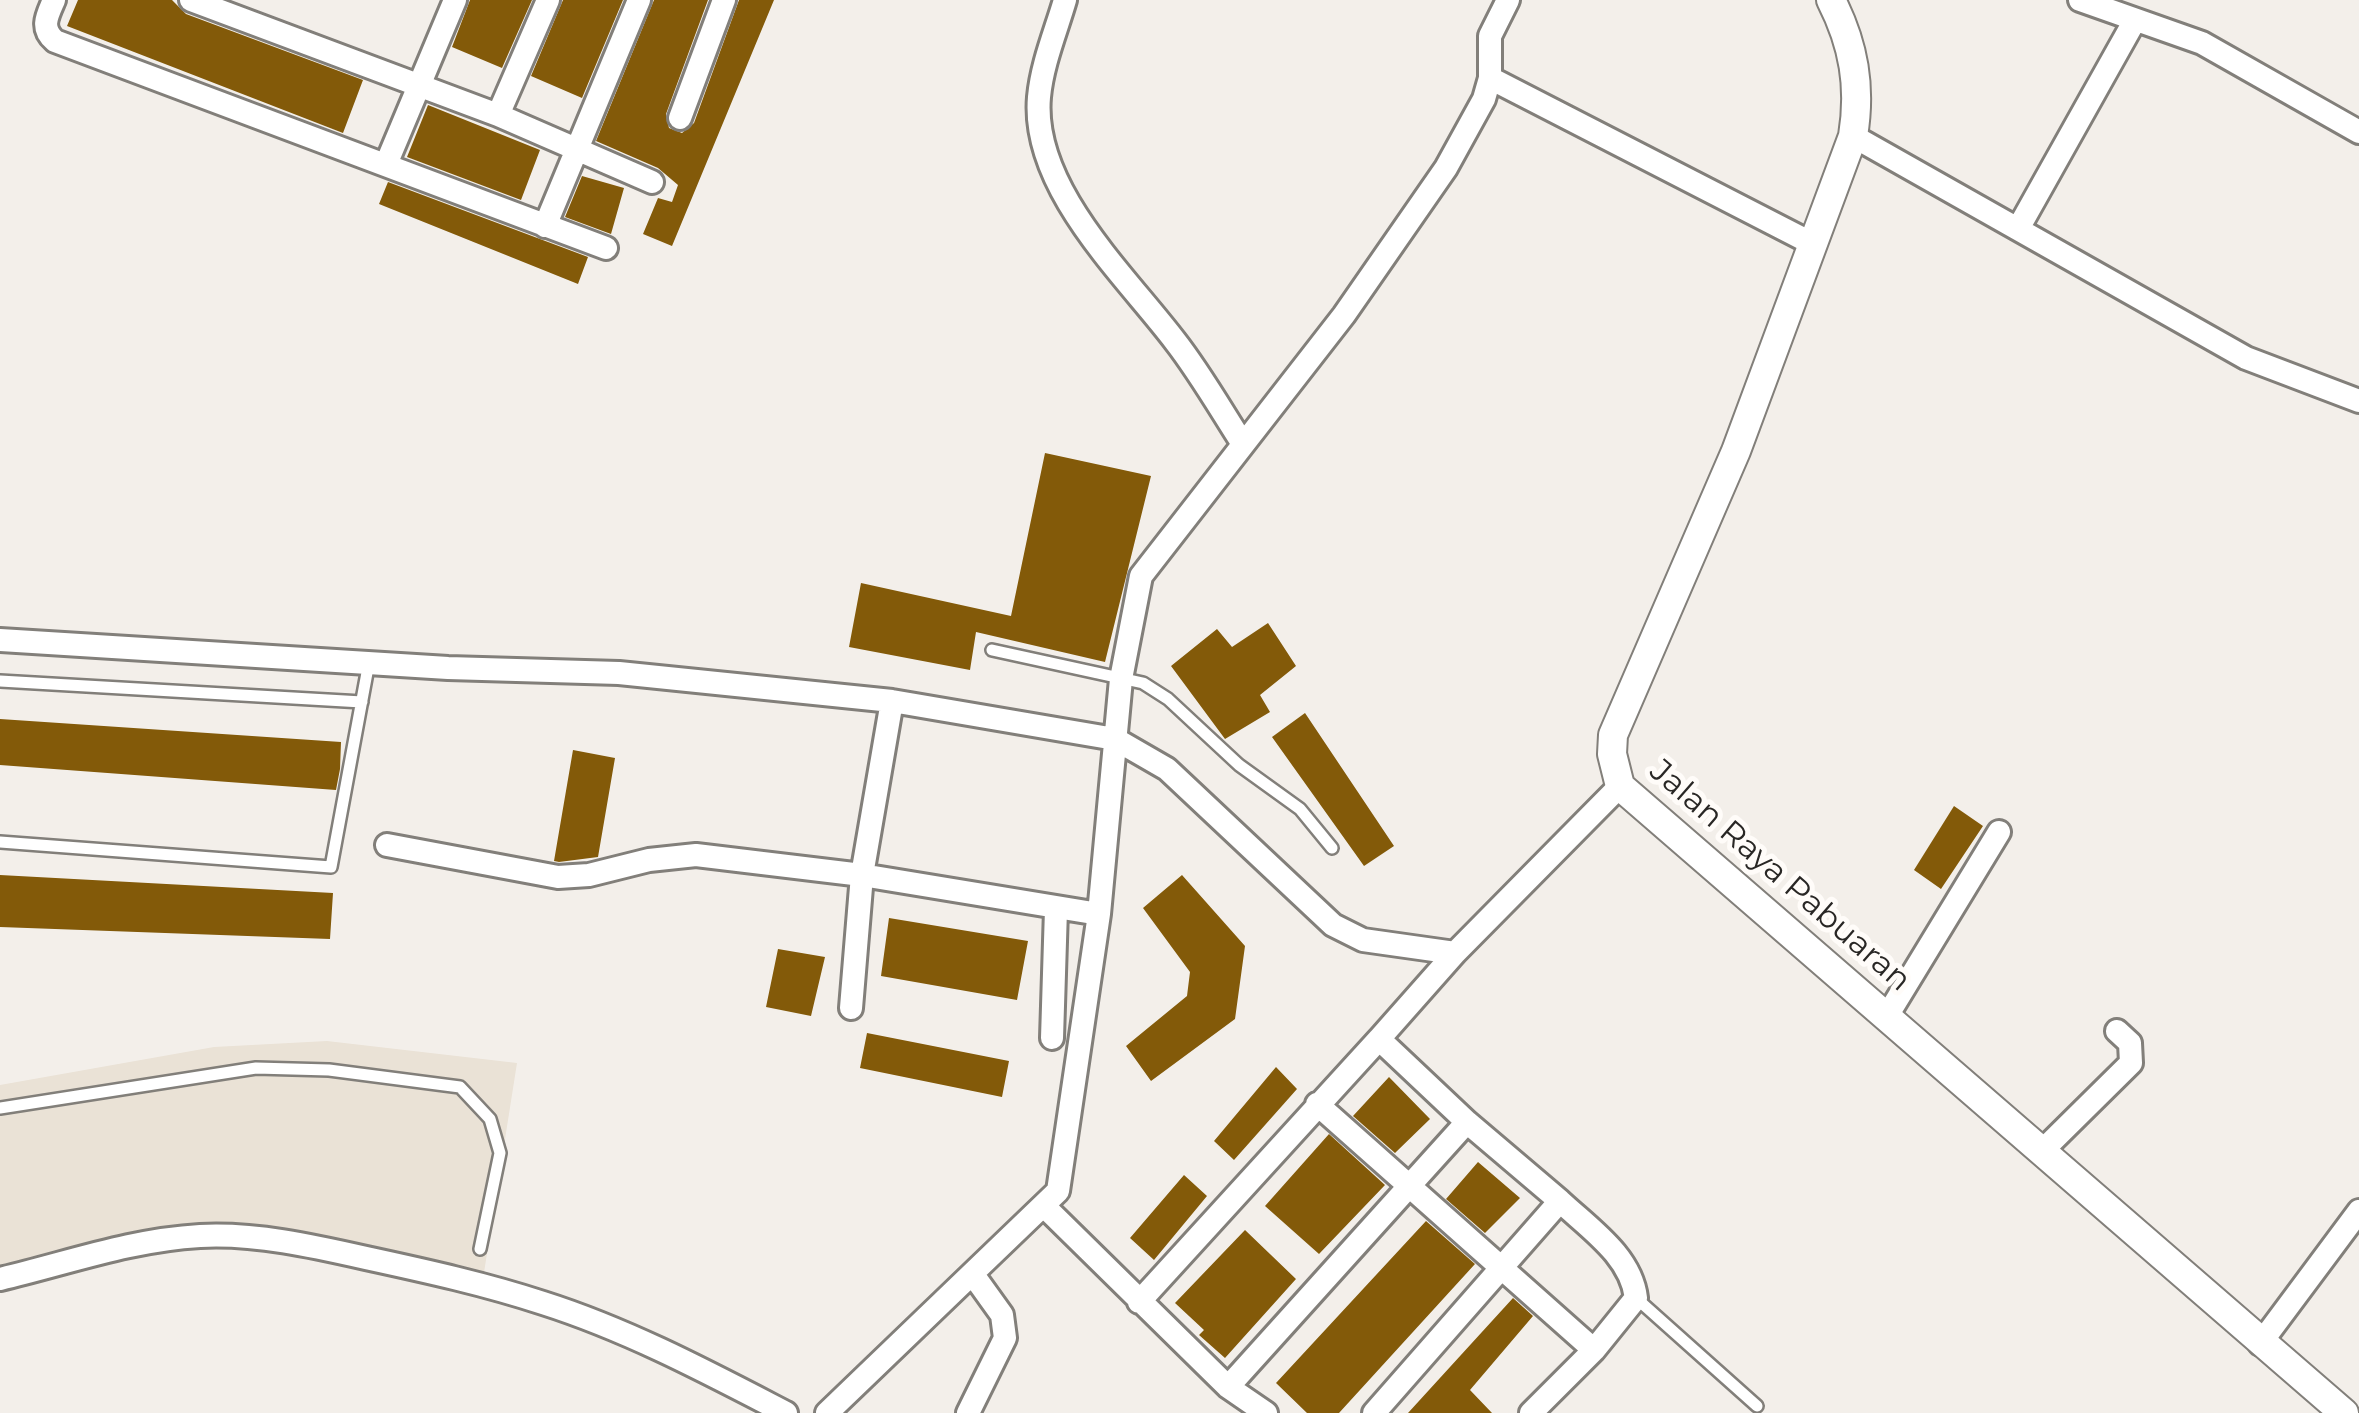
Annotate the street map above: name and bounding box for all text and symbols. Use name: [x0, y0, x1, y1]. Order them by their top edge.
street label: Jalan Raya Pabuaran: [1642, 752, 1918, 1000]

